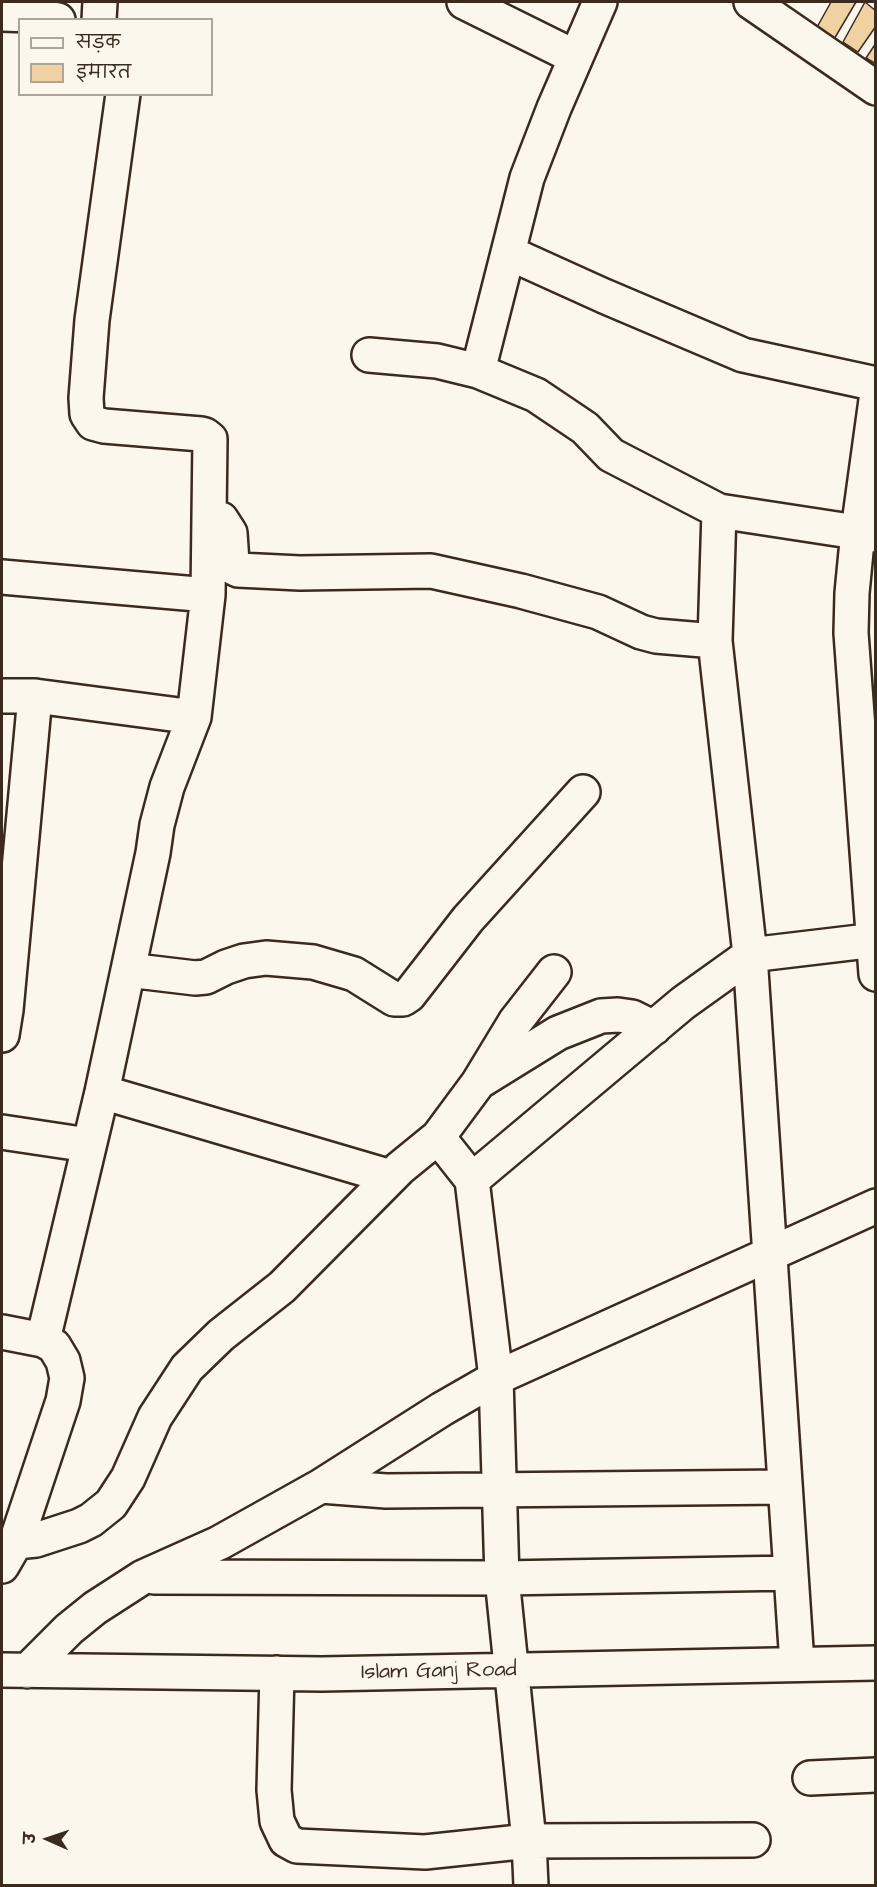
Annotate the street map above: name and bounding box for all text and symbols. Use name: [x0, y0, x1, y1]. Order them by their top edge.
legend: [18, 18, 213, 96]
text: सड़क: [76, 30, 120, 55]
text: इमारत: [76, 60, 131, 85]
street label: Islam Ganj Road: [361, 1657, 517, 1687]
north arrow: [18, 1809, 78, 1869]
text: उ: [19, 1832, 41, 1844]

